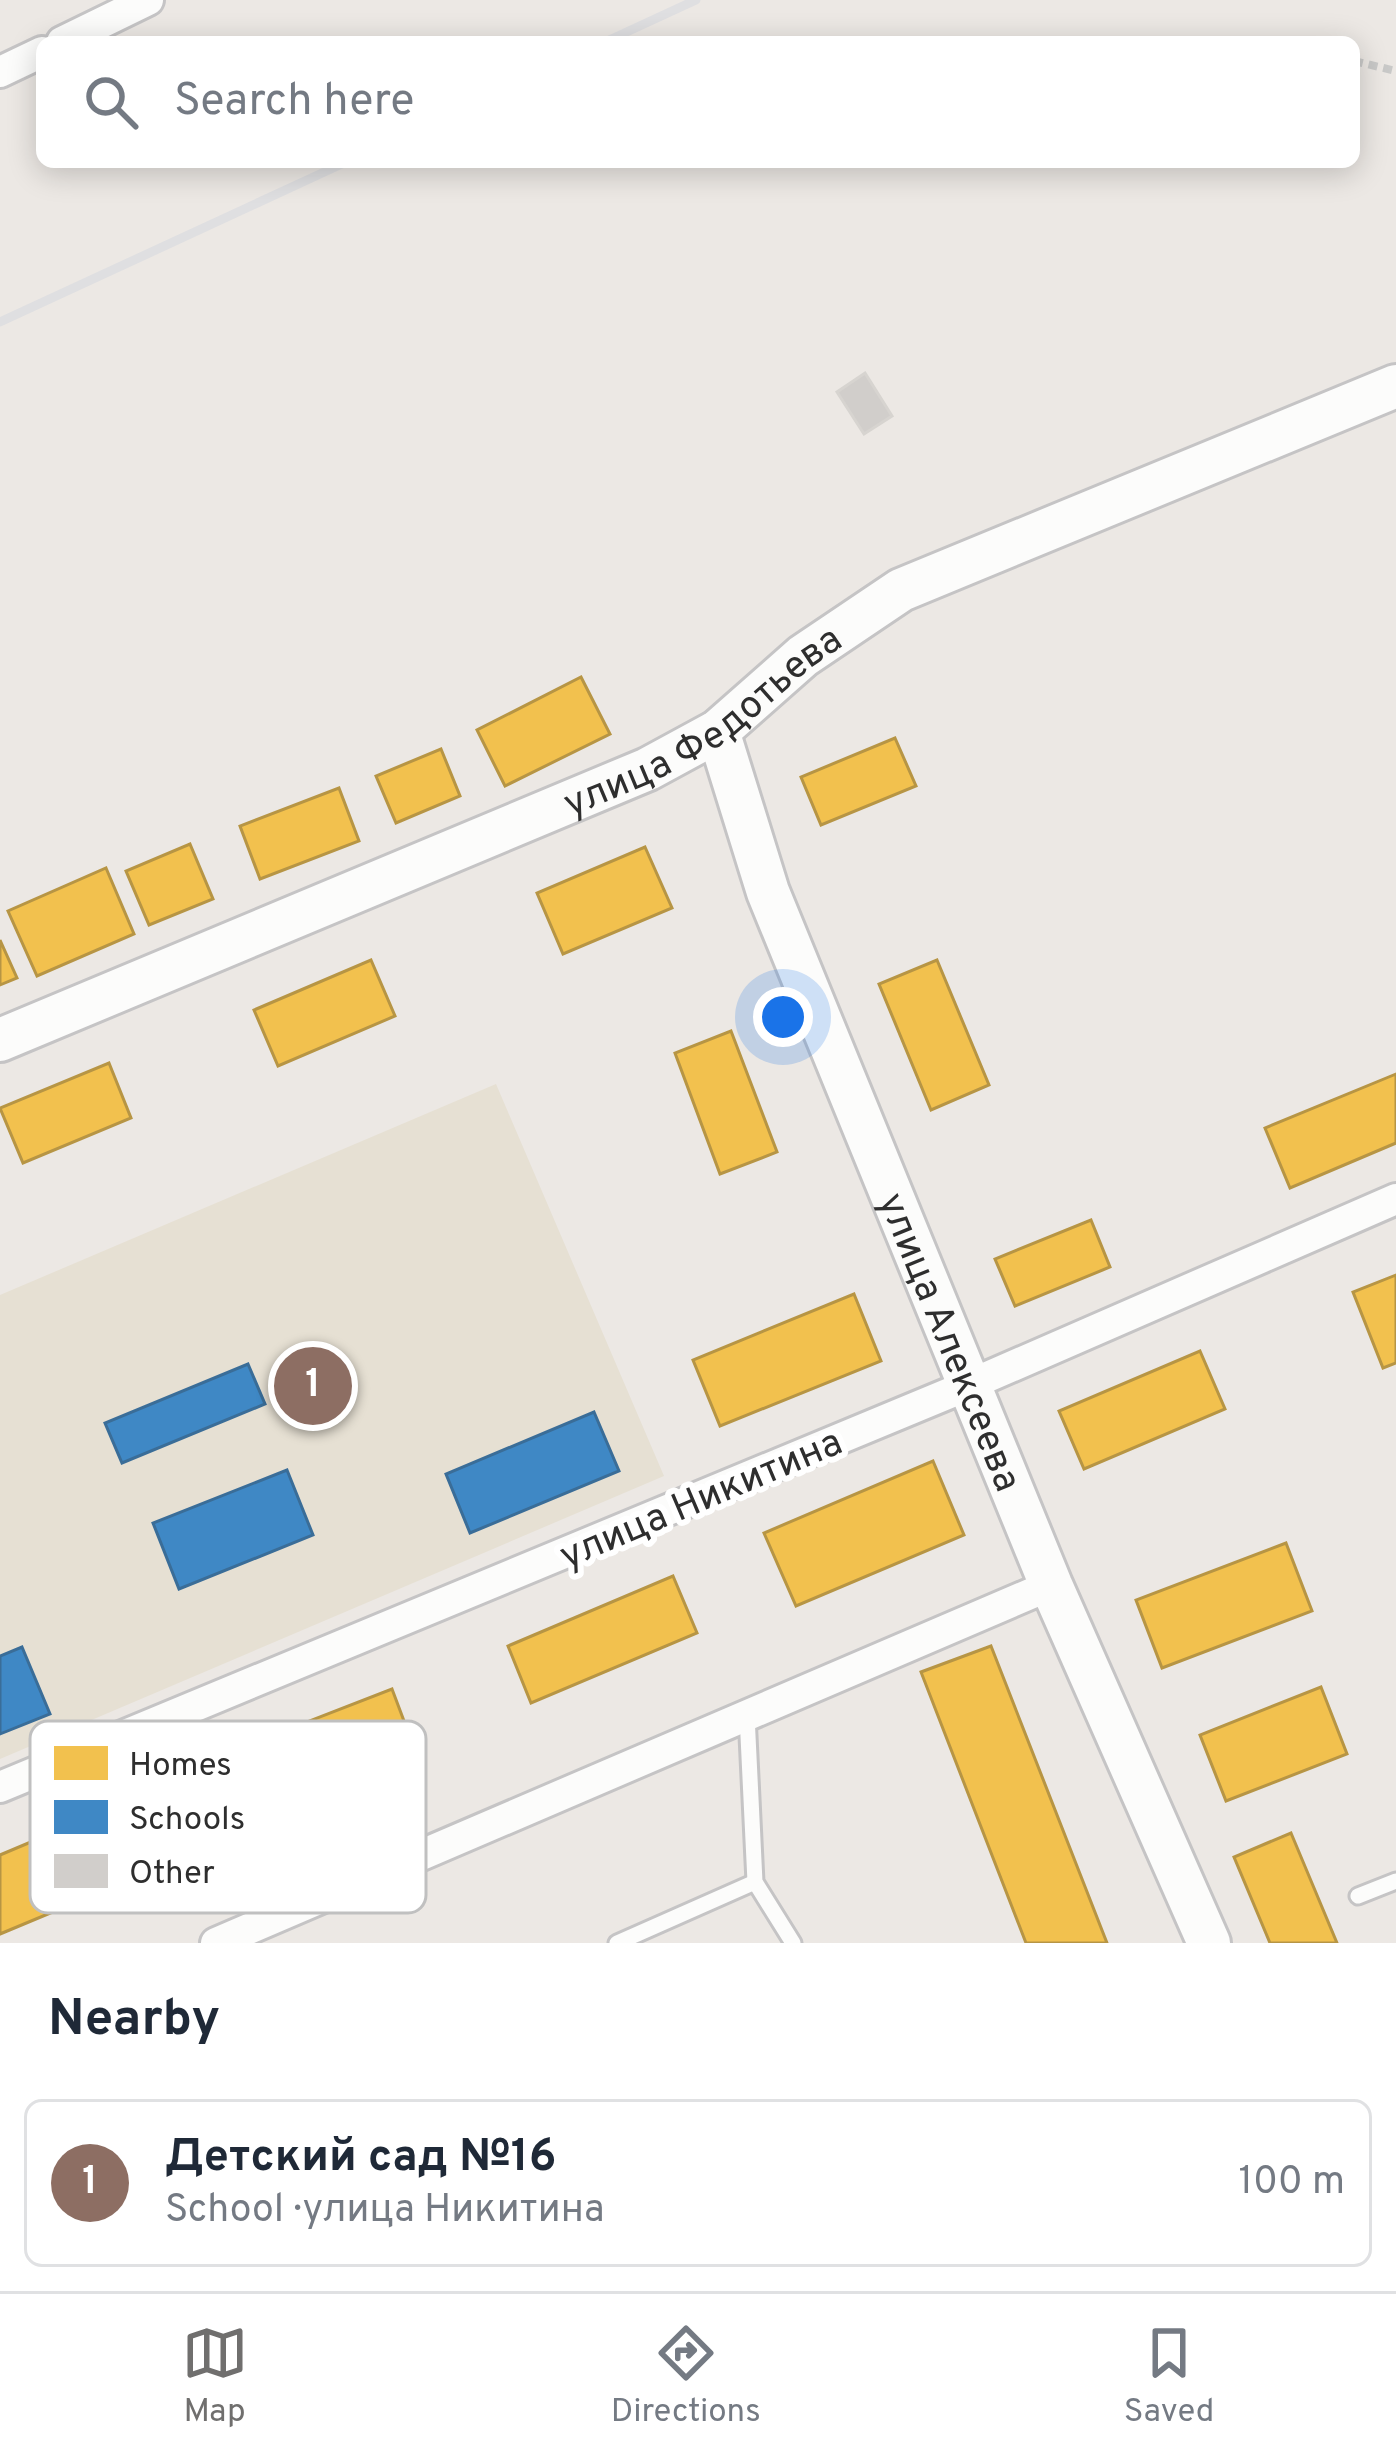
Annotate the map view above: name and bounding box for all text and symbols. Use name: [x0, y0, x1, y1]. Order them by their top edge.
search box: [36, 36, 1360, 168]
icon: search: [78, 69, 144, 135]
text: Search here: [174, 74, 414, 131]
street label: улица Федотьева: [557, 617, 853, 831]
your location: [753, 987, 813, 1047]
street label: улица Алексеева: [864, 1186, 1030, 1500]
pin: 1: [274, 1341, 352, 1431]
street label: улица Никитина: [553, 1420, 850, 1583]
legend: [30, 1721, 426, 1913]
text: Homes: [129, 1746, 232, 1788]
text: Schools: [129, 1800, 245, 1842]
text: Other: [129, 1854, 215, 1896]
text: Nearby: [48, 1989, 220, 2054]
text: Детский сад №16: [165, 2130, 556, 2187]
text: 1: [82, 2159, 98, 2208]
text: 100 m: [1238, 2159, 1345, 2208]
text: School · улица Никитина: [165, 2187, 605, 2236]
tab: Map: [182, 2320, 248, 2434]
tab: Directions: [611, 2320, 761, 2434]
tab: Saved: [1124, 2320, 1214, 2434]

